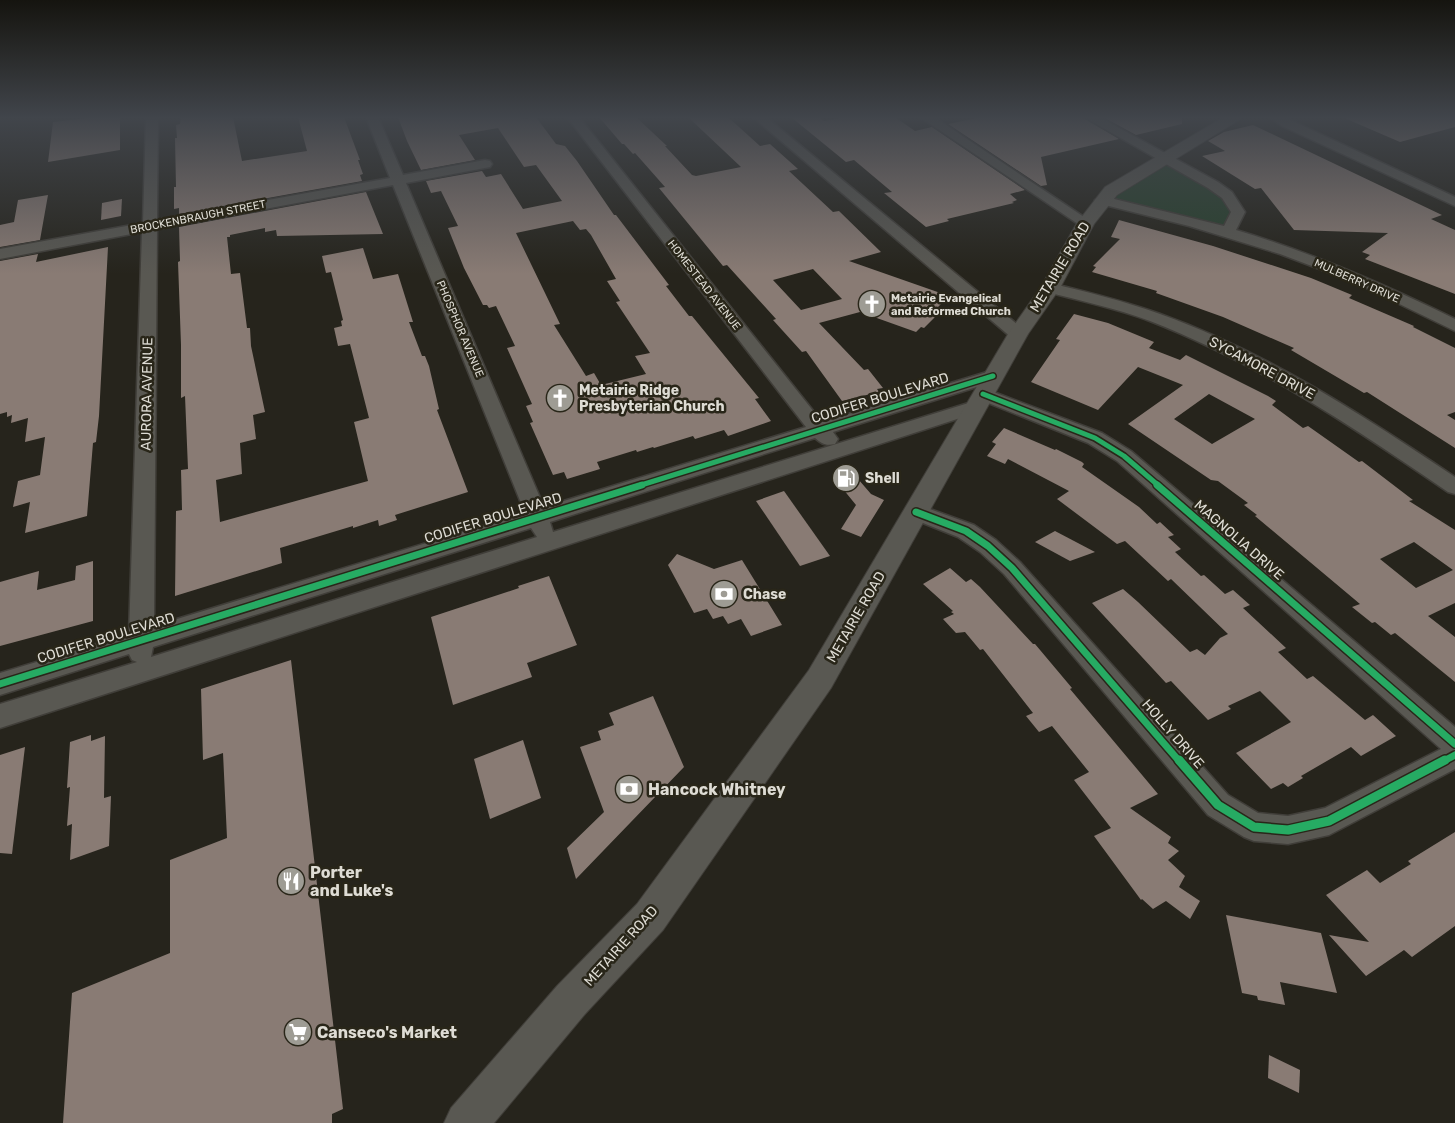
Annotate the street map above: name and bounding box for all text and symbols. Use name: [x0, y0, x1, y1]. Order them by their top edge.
street label: BROCKENBRAUGH STREET: [129, 197, 267, 237]
street label: METAIRIE ROAD: [1026, 219, 1094, 315]
street label: HOMESTEAD AVENUE: [665, 237, 743, 333]
street label: MULBERRY DRIVE: [1312, 256, 1402, 306]
street label: PHOSPHOR AVENUE: [434, 279, 486, 380]
church icon: Metairie Evangelical and Reformed Church: [857, 289, 887, 319]
place label: Metairie Evangelical and Reformed Church: [891, 292, 1011, 318]
street label: SYCAMORE DRIVE: [1206, 333, 1318, 403]
street label: AURORA AVENUE: [138, 337, 156, 451]
street label: CODIFER BOULEVARD: [809, 369, 951, 427]
place label: Metairie Ridge Presbyterian Church: [579, 382, 725, 415]
church icon: Metairie Ridge Presbyterian Church: [545, 383, 575, 413]
fuel station icon: Shell: [831, 463, 861, 493]
place label: Shell: [865, 470, 900, 487]
street label: CODIFER BOULEVARD: [422, 489, 564, 547]
street label: MAGNOLIA DRIVE: [1191, 496, 1287, 584]
street label: METAIRIE ROAD: [823, 568, 889, 666]
bank icon: Chase: [709, 579, 739, 609]
place label: Chase: [743, 586, 786, 603]
street label: CODIFER BOULEVARD: [35, 609, 177, 667]
street label: HOLLY DRIVE: [1138, 696, 1208, 772]
bank icon: Hancock Whitney: [614, 774, 644, 804]
place label: Hancock Whitney: [648, 780, 786, 799]
place label: Porter and Luke's: [310, 863, 394, 900]
restaurant icon: Porter and Luke's: [276, 866, 306, 896]
street label: METAIRIE ROAD: [580, 902, 662, 990]
supermarket icon: Canseco's Market: [283, 1017, 313, 1047]
place label: Canseco's Market: [317, 1023, 457, 1042]

